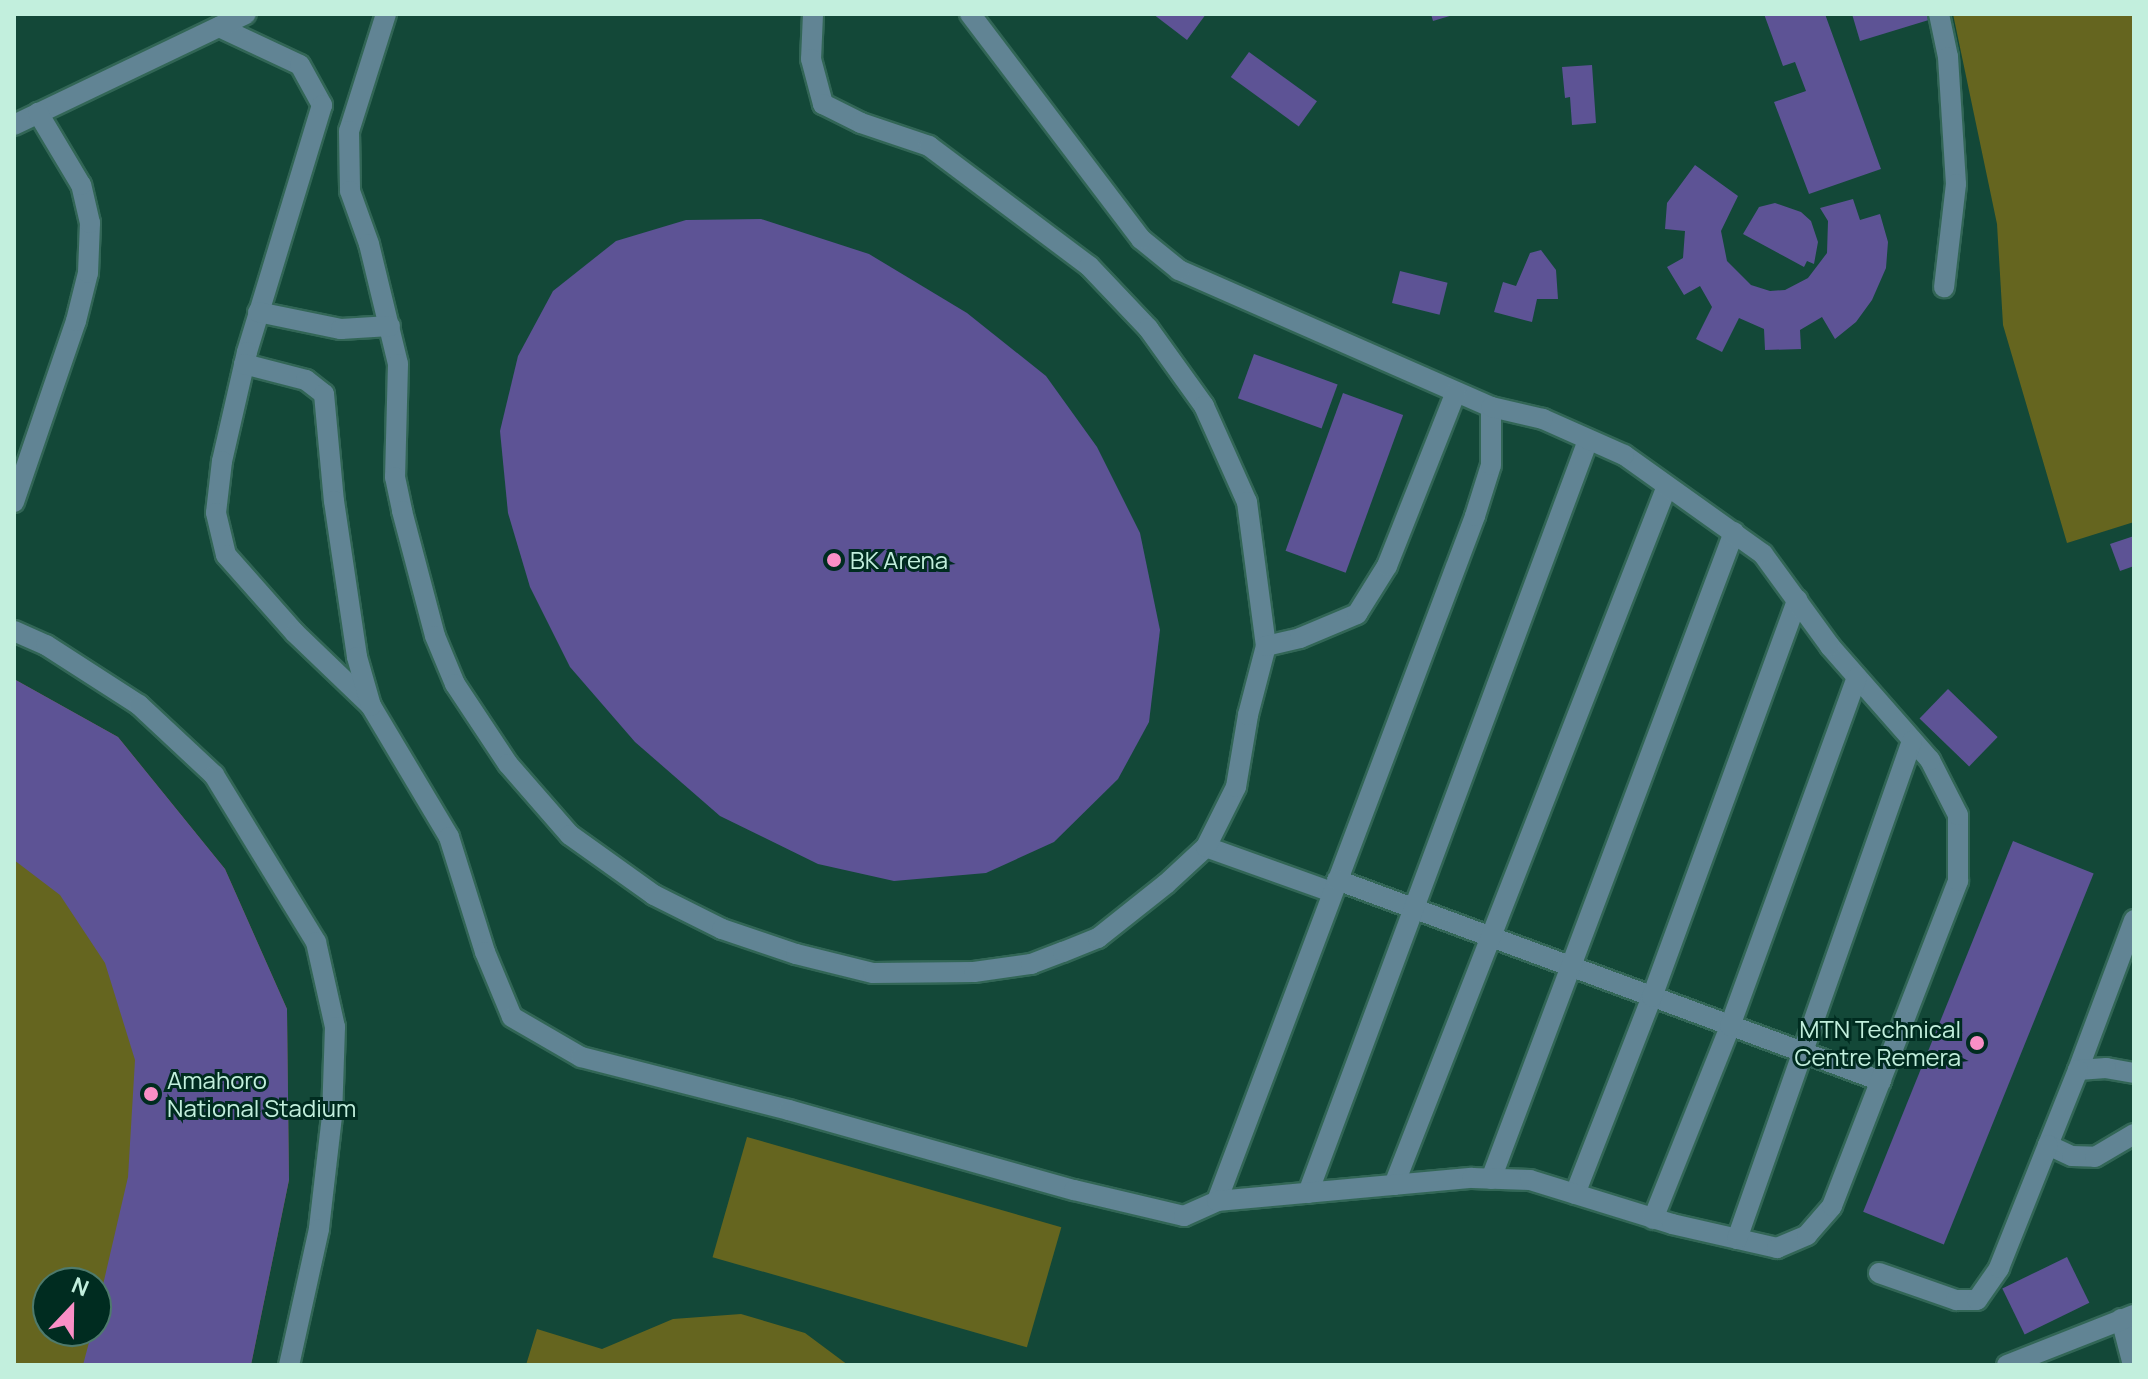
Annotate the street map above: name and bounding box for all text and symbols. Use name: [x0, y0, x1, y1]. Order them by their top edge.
place label: BK Arena: [850, 546, 949, 574]
marker: BK Arena: [825, 551, 843, 569]
place label: MTN Technical Centre Remera: [1794, 1015, 1961, 1071]
marker: MTN Technical Centre Remera: [1968, 1034, 1986, 1052]
place label: Amahoro National Stadium: [167, 1066, 356, 1122]
marker: Amahoro National Stadium: [142, 1085, 160, 1103]
north arrow: [32, 1267, 112, 1347]
text: N: [67, 1270, 93, 1303]

